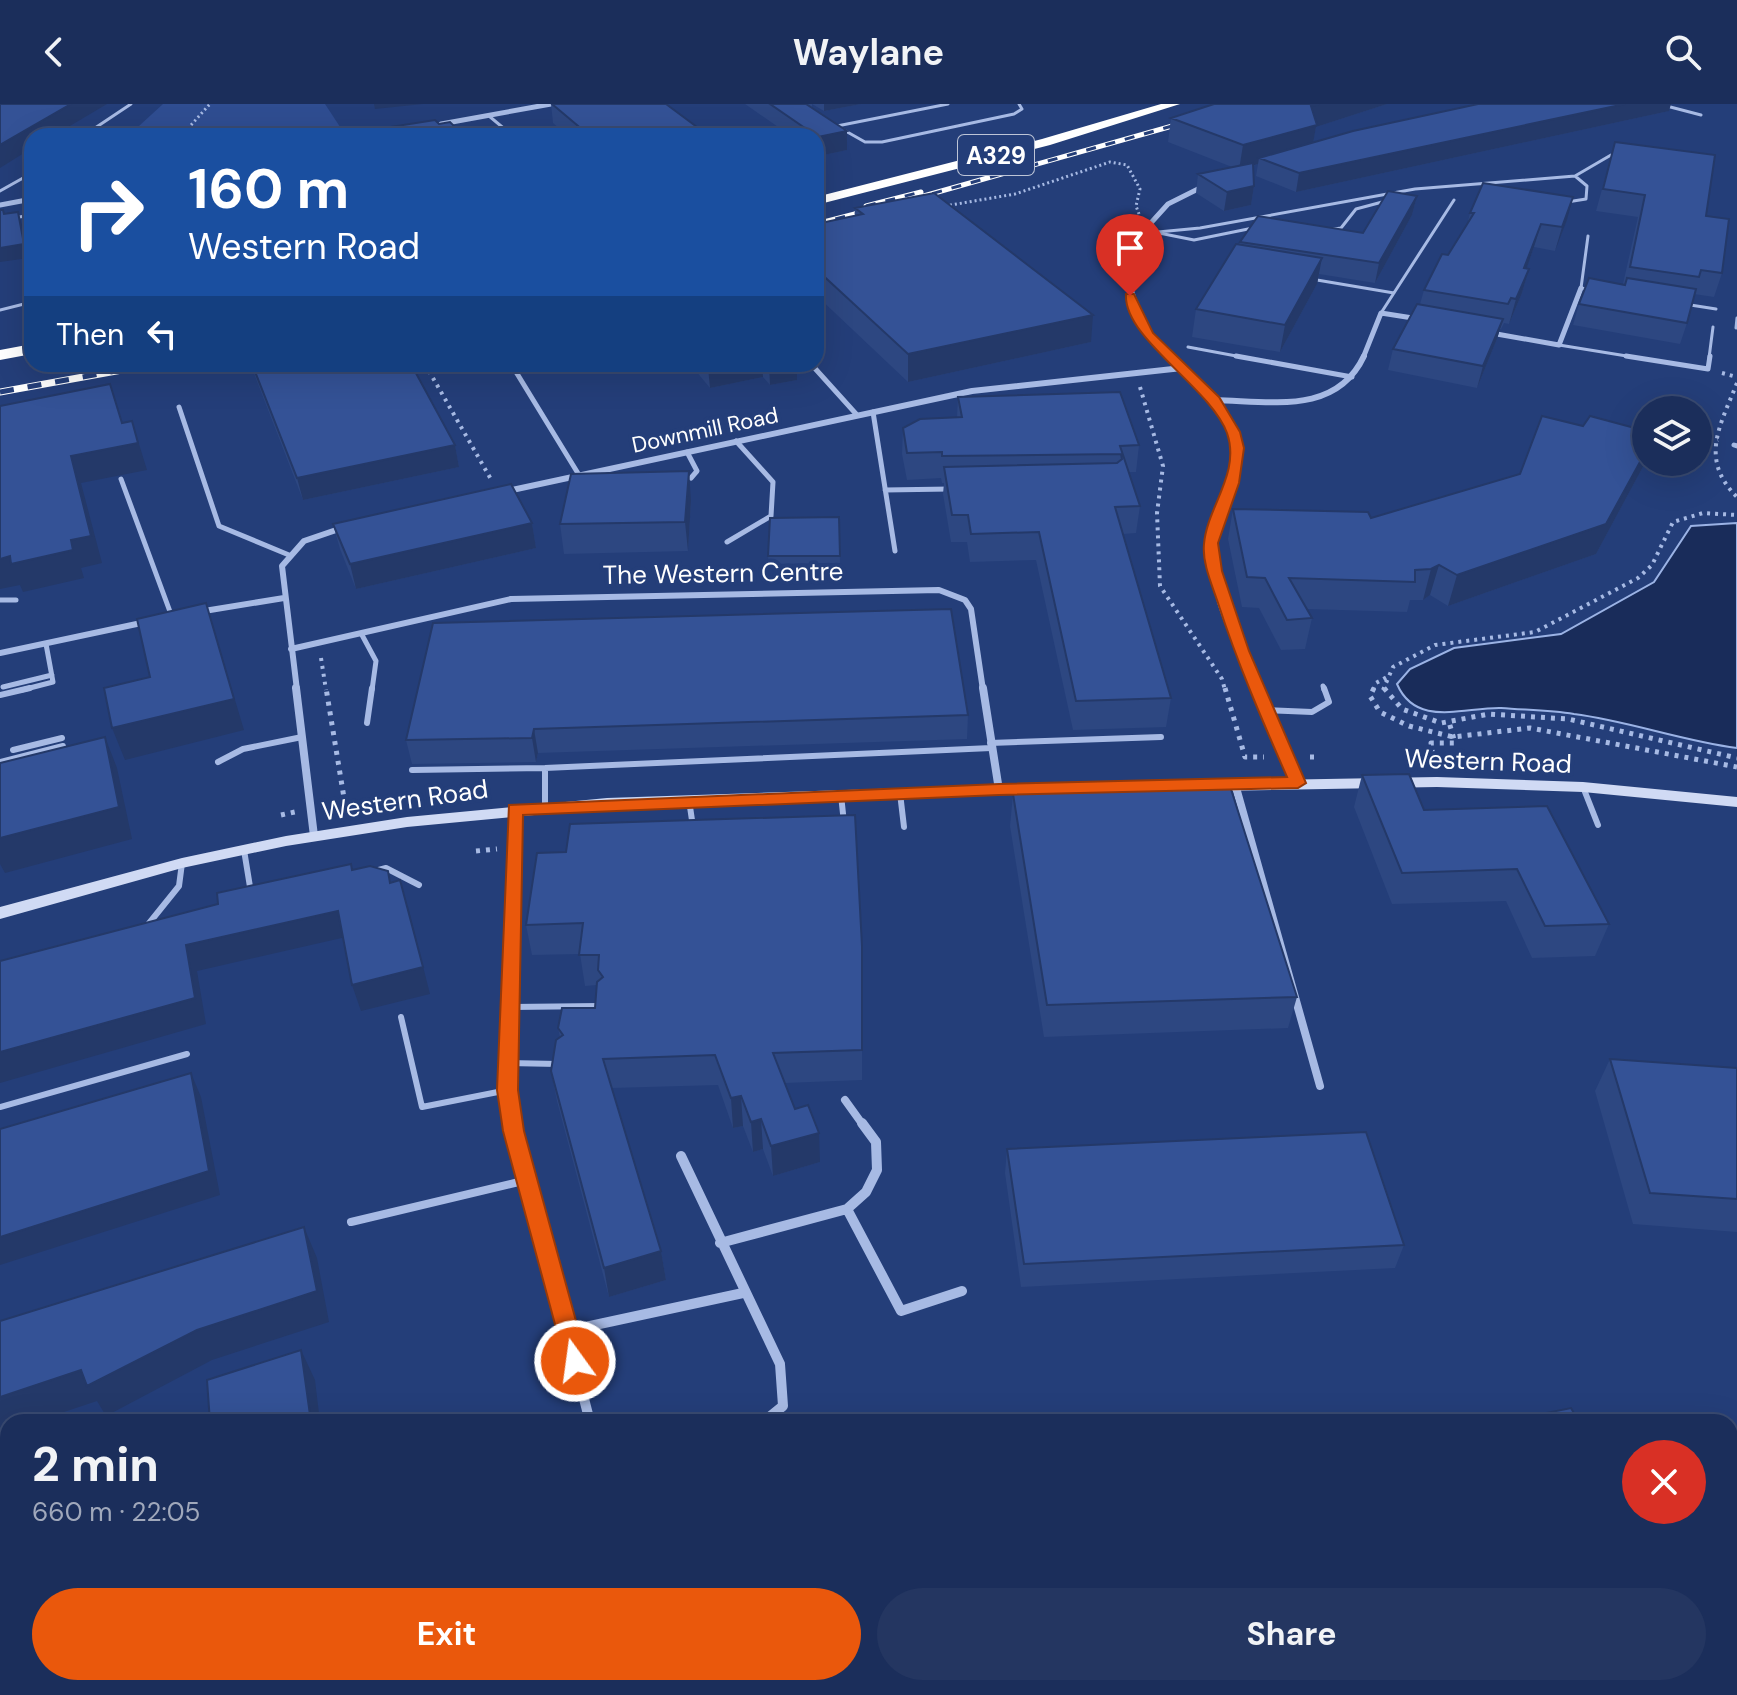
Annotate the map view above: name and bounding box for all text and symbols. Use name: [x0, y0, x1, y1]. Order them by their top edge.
text: Waylane: [793, 29, 944, 76]
icon: back: [32, 30, 76, 74]
icon: search: [1661, 30, 1705, 74]
road number: A329: [958, 135, 1034, 175]
text: 160 m: [188, 152, 349, 225]
icon: right: [56, 160, 160, 264]
pin: [1096, 214, 1164, 296]
text: Western Road: [188, 223, 420, 270]
icon: arrive: [1108, 226, 1152, 270]
icon: left: [140, 312, 184, 356]
text: Then: [56, 315, 124, 354]
map controls: [1632, 396, 1712, 476]
button: layers: [1632, 396, 1712, 476]
street label: Downmill Road: [629, 400, 781, 460]
street label: The Western Centre: [602, 554, 844, 592]
street label: Western Road: [1404, 741, 1572, 781]
street label: Western Road: [320, 771, 490, 829]
position arrow: [533, 1319, 617, 1403]
text: 2 min: [32, 1433, 159, 1496]
button: close: [1622, 1440, 1706, 1524]
text: 660 m · 22:05: [32, 1495, 200, 1529]
button: Exit: [32, 1588, 861, 1680]
button: Share: [877, 1588, 1706, 1680]

